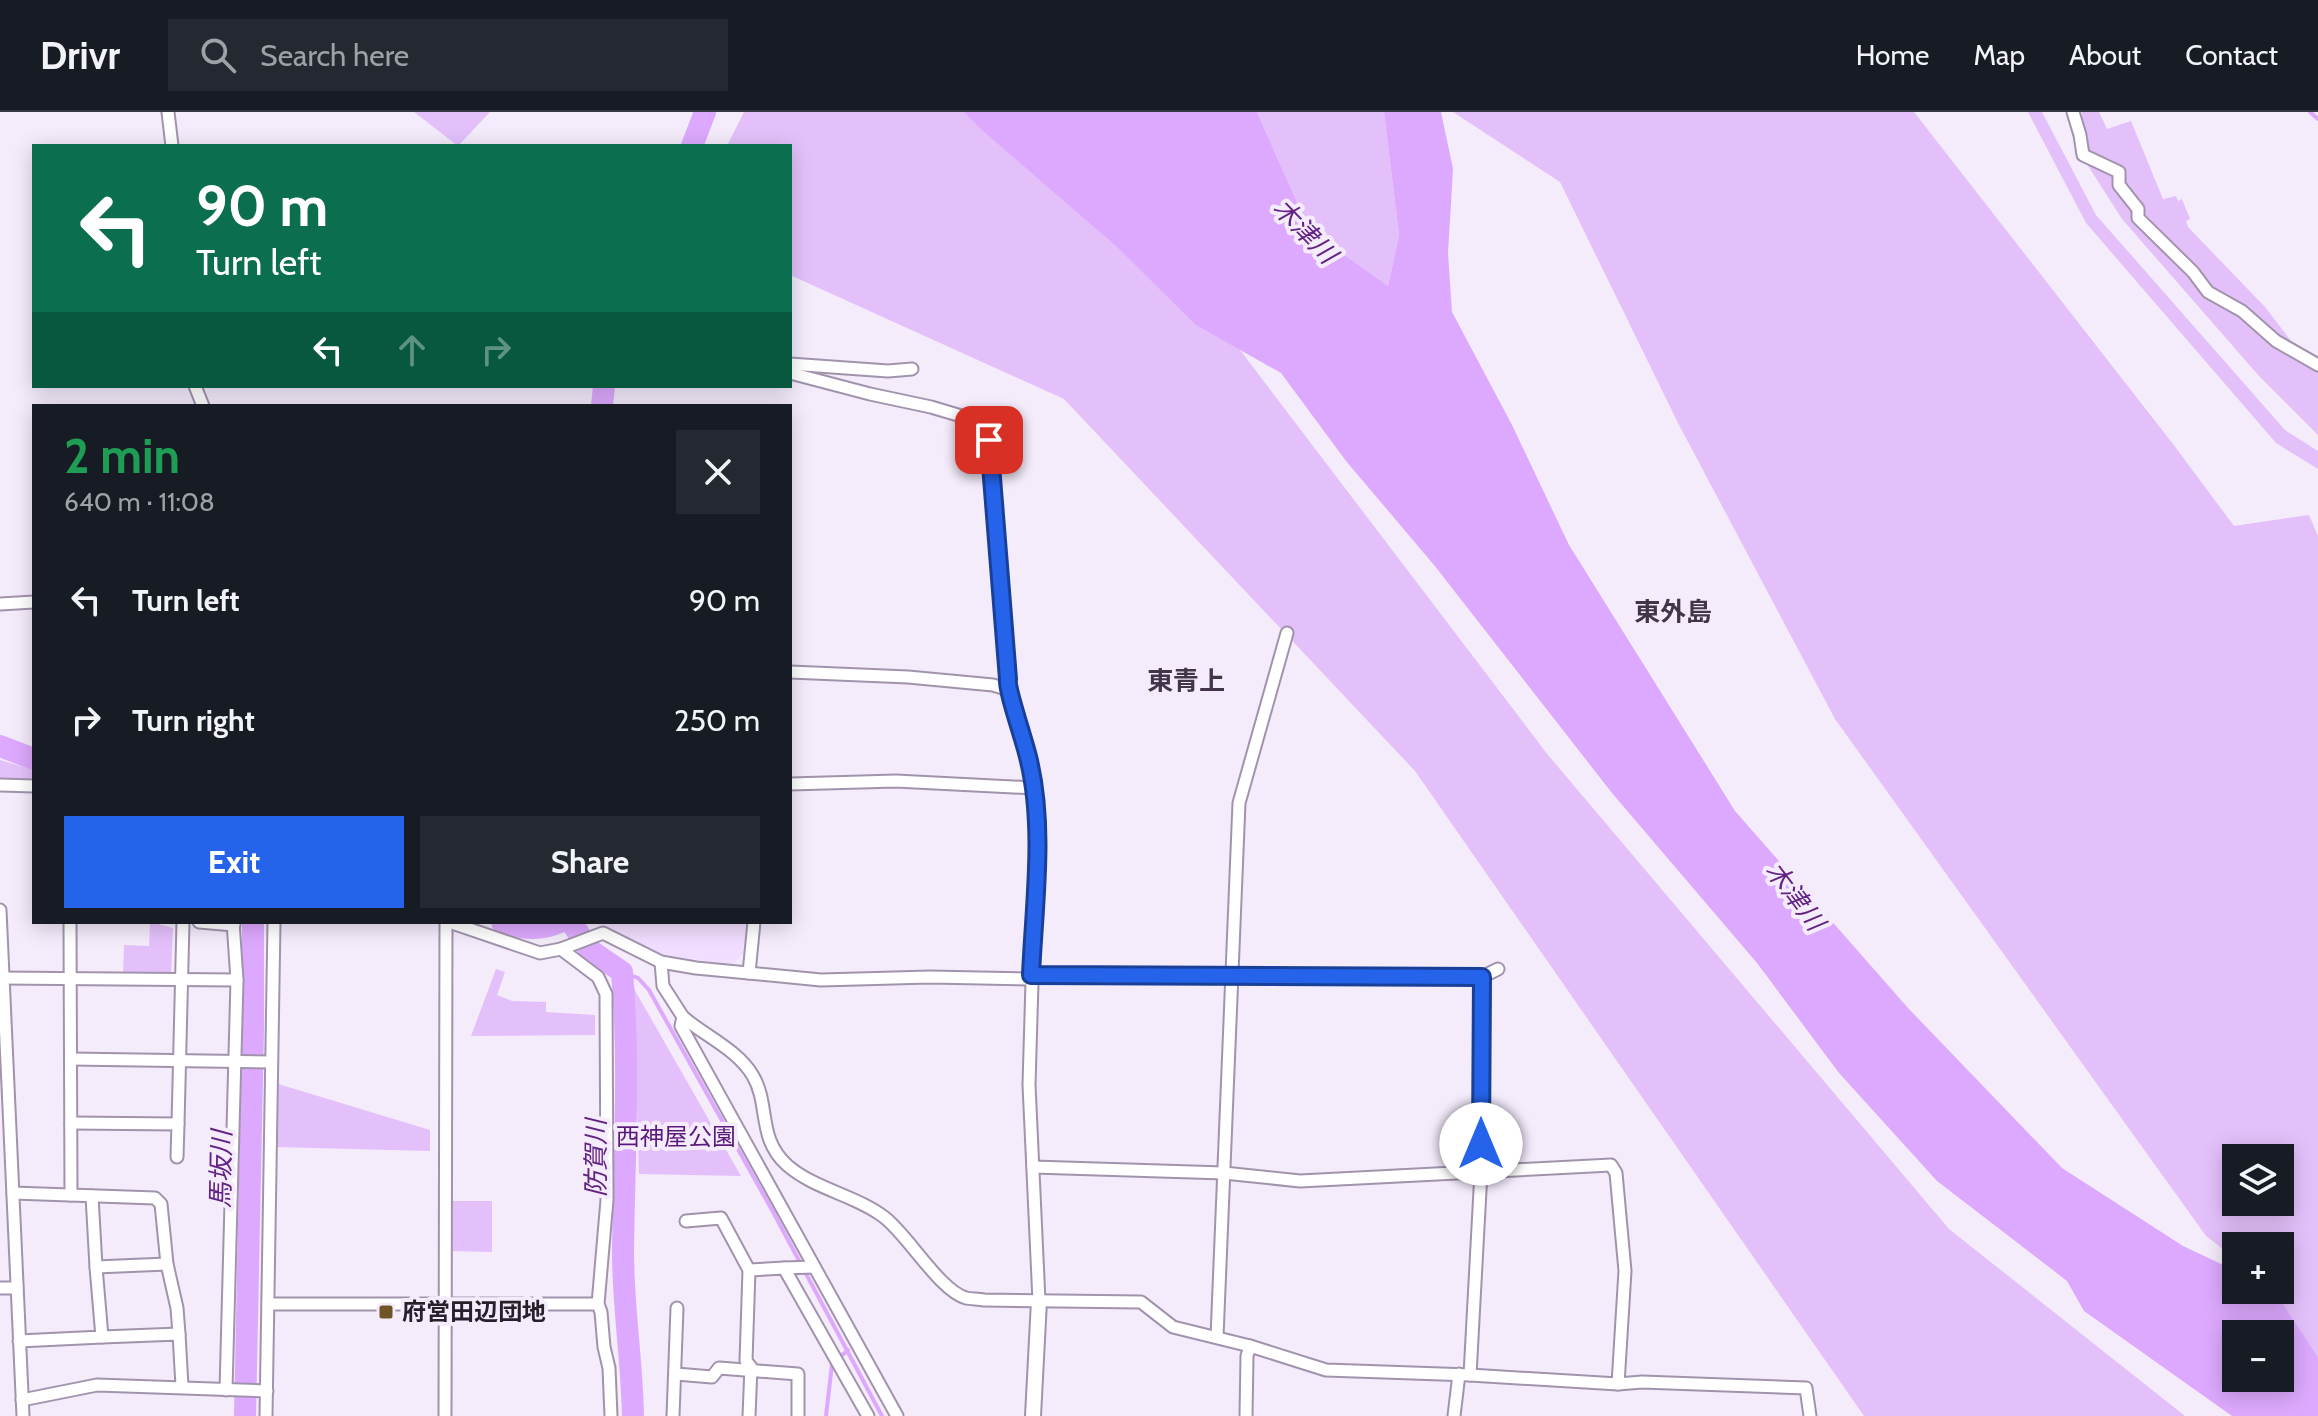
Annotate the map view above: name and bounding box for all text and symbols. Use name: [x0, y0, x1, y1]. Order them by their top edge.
search box: [168, 19, 728, 91]
text: Drivr: [40, 32, 120, 79]
icon: search: [196, 33, 240, 77]
text: Search here: [260, 37, 409, 74]
text: Home: [1856, 38, 1929, 72]
text: Map: [1973, 38, 2025, 72]
text: About: [2069, 38, 2141, 72]
text: Contact: [2185, 38, 2278, 72]
text: 90 m: [196, 172, 328, 240]
icon: left: [64, 176, 168, 280]
water label: 木津川: [1266, 192, 1346, 272]
text: Turn left: [196, 240, 321, 284]
icon: left: [306, 328, 350, 372]
icon: ahead: [390, 328, 434, 372]
icon: right: [474, 328, 518, 372]
pin: [955, 406, 1023, 474]
icon: arrive: [967, 418, 1011, 462]
text: 2 min: [64, 427, 180, 485]
button: close: [676, 430, 760, 514]
text: 640 m · 11:08: [64, 486, 215, 518]
icon: left: [64, 578, 108, 622]
text: Turn left: [132, 582, 240, 619]
text: 90 m: [689, 582, 760, 619]
district label: 東外島: [1634, 596, 1712, 628]
district label: 東青上: [1147, 665, 1225, 697]
icon: right: [64, 698, 108, 742]
text: Turn right: [132, 702, 255, 739]
text: 250 m: [674, 702, 760, 739]
button: Exit: [64, 816, 404, 908]
button: Share: [420, 816, 760, 908]
water label: 木津川: [1759, 855, 1833, 939]
position arrow: [1439, 1102, 1523, 1186]
water label: 防賀川: [580, 1116, 612, 1197]
park label: 西神屋公園: [616, 1122, 736, 1151]
water label: 馬坂川: [204, 1127, 238, 1208]
map controls: [2222, 1144, 2294, 1392]
button: layers: [2222, 1144, 2294, 1216]
button: +: [2222, 1232, 2294, 1304]
place label: 府営田辺団地: [402, 1297, 546, 1326]
marker: 府営田辺団地: [377, 1303, 395, 1321]
button: −: [2222, 1320, 2294, 1392]

